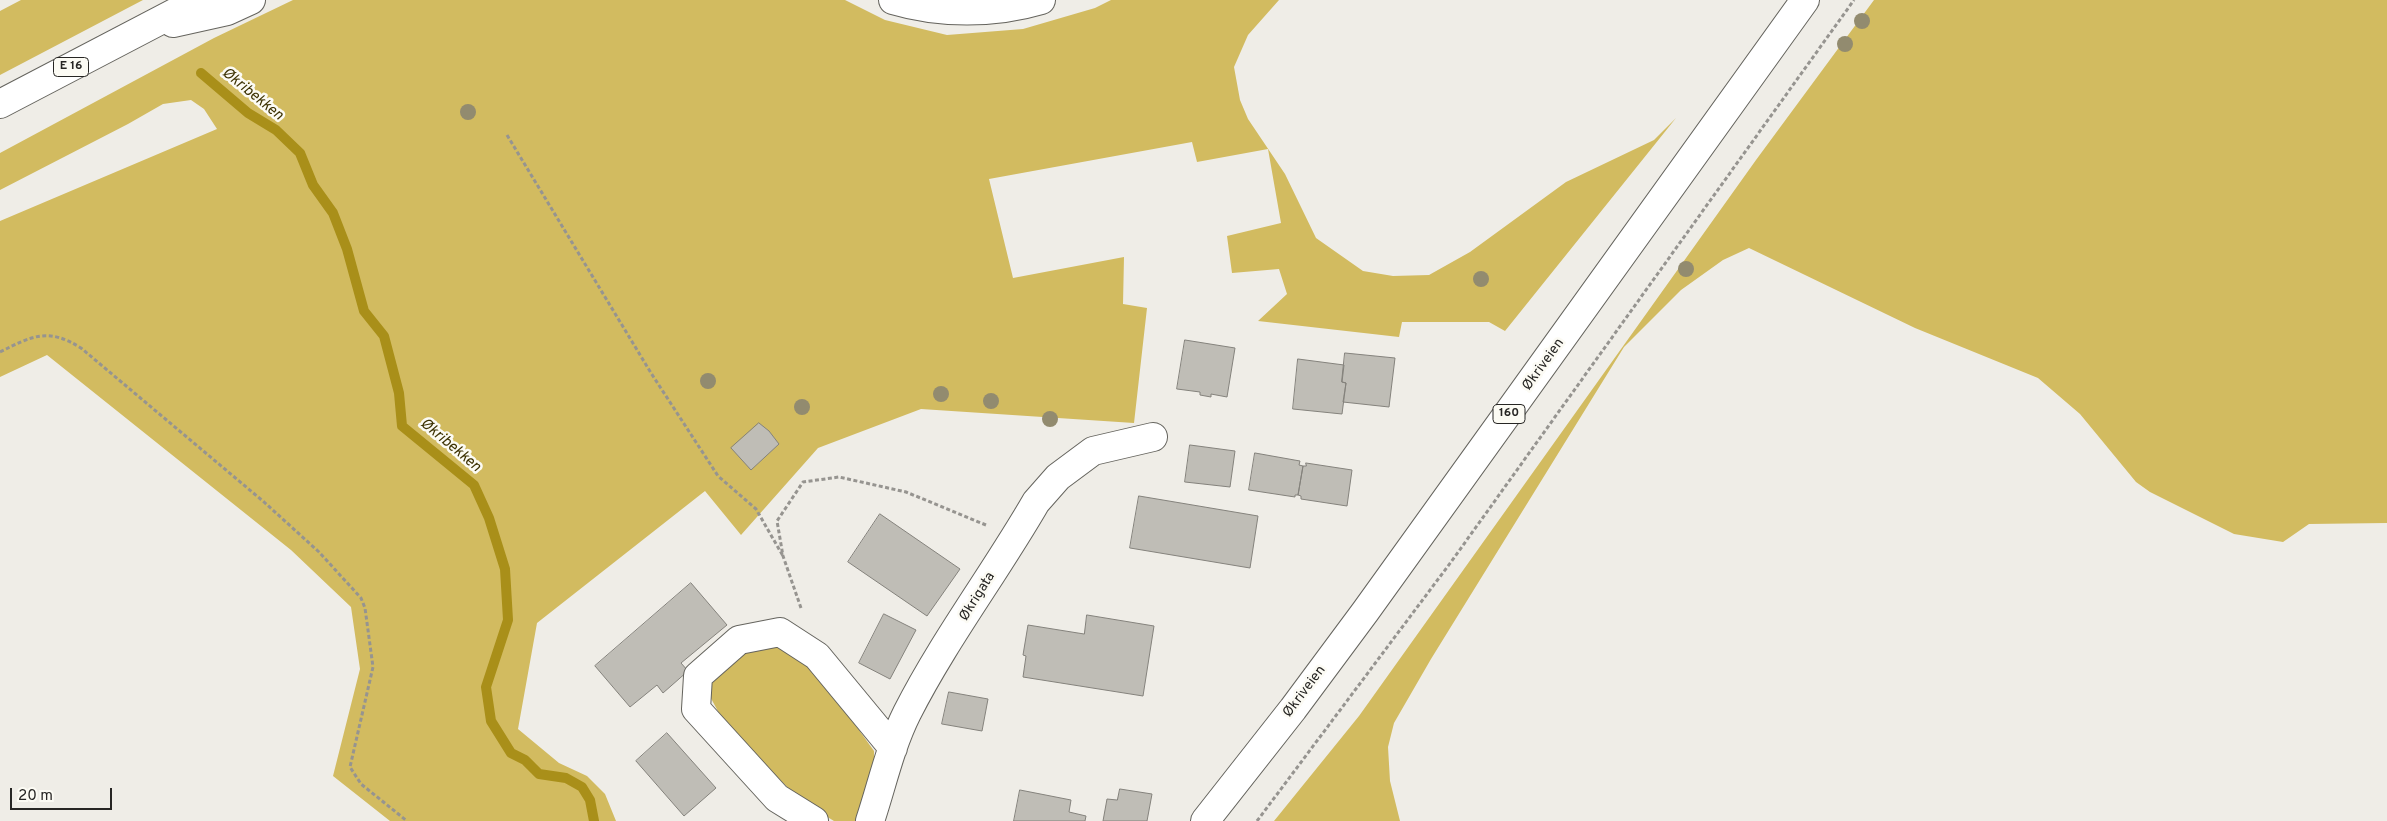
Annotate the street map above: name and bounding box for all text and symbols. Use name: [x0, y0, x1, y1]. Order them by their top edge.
road number: E 16: [54, 58, 88, 76]
water label: Økribekken: [218, 65, 286, 125]
street label: Økriveien: [1519, 336, 1569, 394]
road number: 160: [1493, 404, 1525, 424]
water label: Økribekken: [416, 415, 484, 477]
street label: Økrigata: [956, 570, 1000, 624]
street label: Økriveien: [1280, 663, 1330, 721]
scale bar: [12, 778, 115, 810]
text: 20 m: [18, 787, 53, 806]

